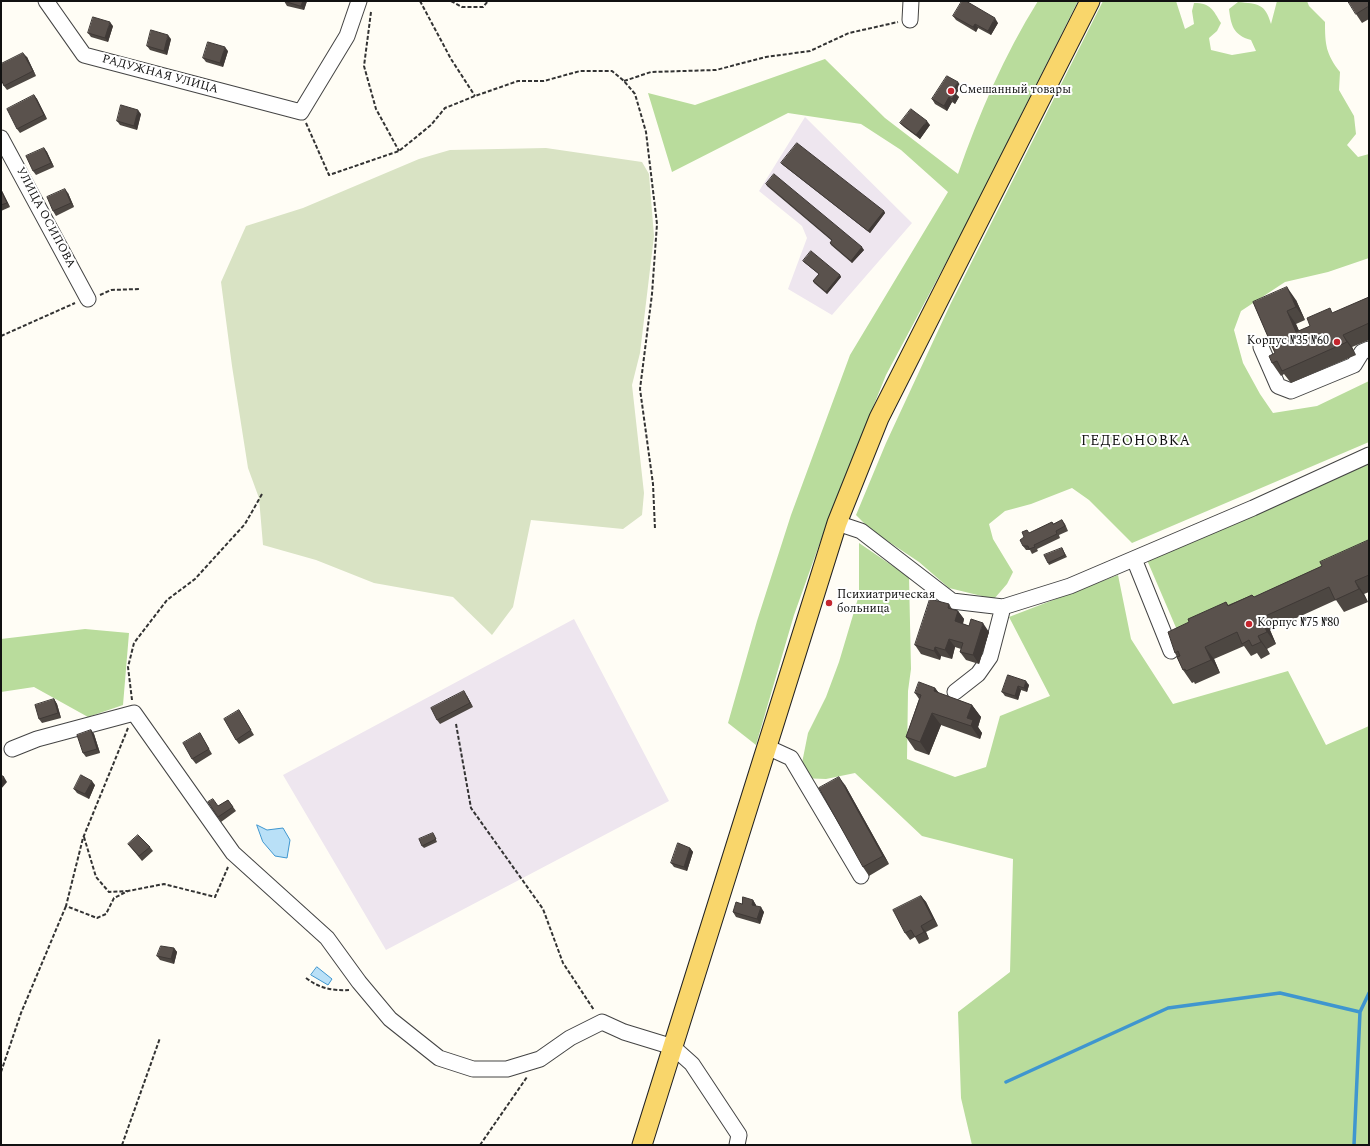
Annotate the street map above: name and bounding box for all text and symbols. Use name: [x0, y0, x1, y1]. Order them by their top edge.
street label: РАДУЖНАЯ УЛИЦА: [100, 53, 220, 97]
place label: Смешанный товары: [959, 84, 1071, 98]
marker: Смешанный товары: [946, 86, 956, 96]
street label: УЛИЦА ОСИПОВА: [12, 165, 78, 271]
place label: Корпус №35 №60: [1247, 335, 1329, 349]
marker: Корпус №35 №60: [1332, 337, 1342, 347]
district label: ГЕДЕОНОВКА: [1081, 434, 1191, 450]
place label: Психиатрическая больница: [837, 589, 935, 617]
marker: Психиатрическая больница: [824, 598, 834, 608]
place label: Корпус №75 №80: [1257, 617, 1339, 631]
marker: Корпус №75 №80: [1244, 619, 1254, 629]

